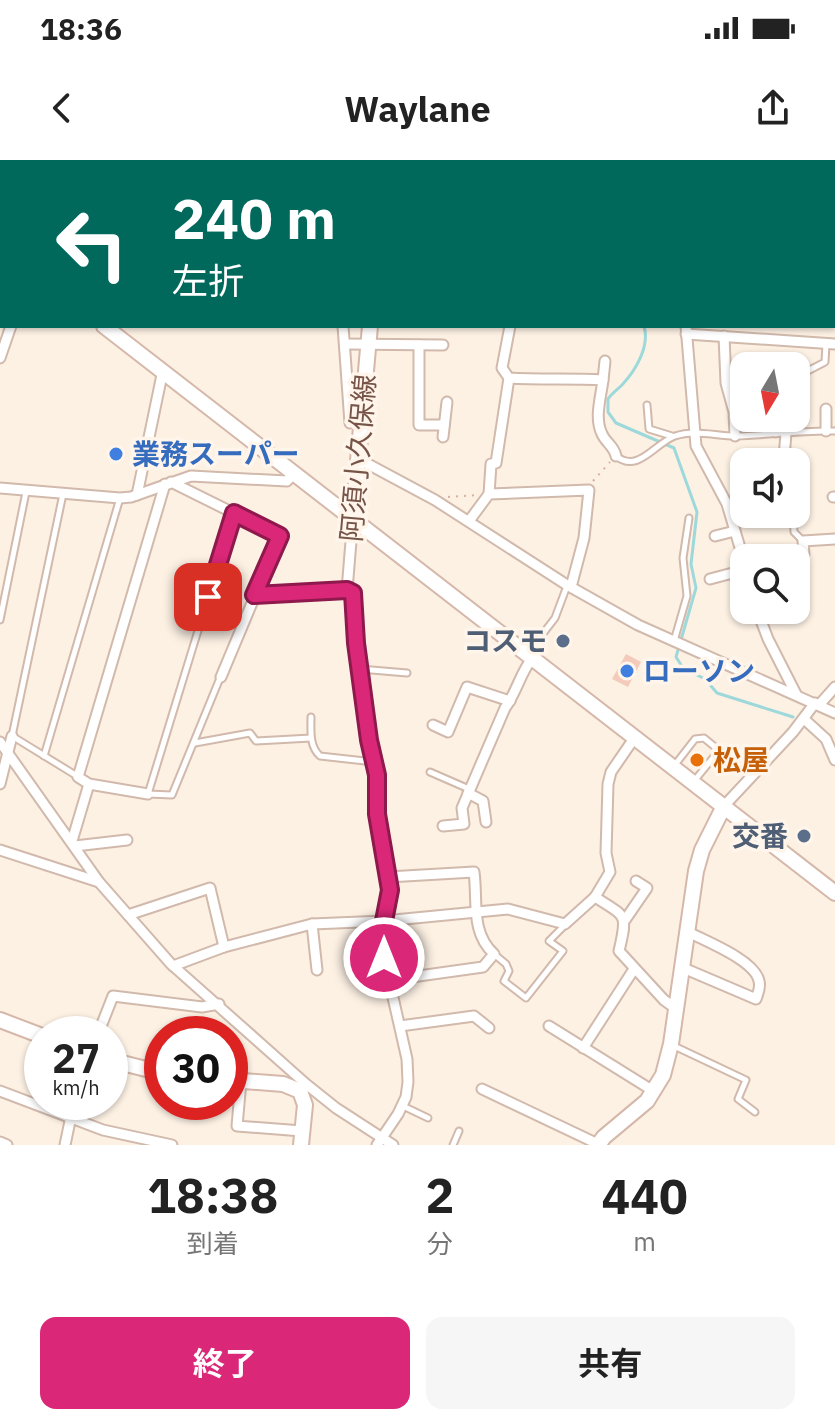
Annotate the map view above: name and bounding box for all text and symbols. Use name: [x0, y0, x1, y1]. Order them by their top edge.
text: 18:36: [40, 9, 122, 48]
text: Waylane: [344, 85, 491, 132]
icon: back: [40, 86, 84, 130]
icon: share: [751, 86, 795, 130]
text: 240 m: [172, 182, 336, 254]
icon: left: [40, 192, 144, 296]
text: 左折: [172, 257, 244, 304]
north arrow: [730, 352, 810, 432]
map controls: [730, 352, 810, 624]
street label: 阿須小久保線: [332, 373, 383, 543]
place label: 業務スーパー: [132, 435, 300, 472]
marker: 業務スーパー: [107, 445, 125, 463]
button: sound: [730, 448, 810, 528]
button: search: [730, 544, 810, 624]
pin: [174, 563, 242, 631]
icon: arrive: [186, 575, 230, 619]
place label: コスモ: [463, 622, 547, 659]
marker: コスモ: [554, 632, 572, 650]
place label: ローソン: [643, 652, 755, 689]
marker: ローソン: [618, 662, 636, 680]
place label: 松屋: [713, 741, 769, 778]
marker: 松屋: [688, 751, 706, 769]
place label: 交番: [732, 817, 788, 854]
marker: 交番: [795, 827, 813, 845]
position arrow: [342, 916, 426, 1000]
speed limit sign: 30: [144, 1016, 248, 1120]
text: 27: [52, 1032, 100, 1084]
text: km/h: [52, 1074, 100, 1101]
text: 18:38: [147, 1164, 278, 1226]
text: 2: [425, 1164, 454, 1226]
text: 440: [601, 1165, 688, 1227]
text: m: [633, 1224, 656, 1258]
text: 到着: [187, 1226, 239, 1260]
text: 分: [427, 1226, 453, 1260]
button: 終了: [40, 1317, 410, 1409]
button: 共有: [426, 1317, 795, 1409]

